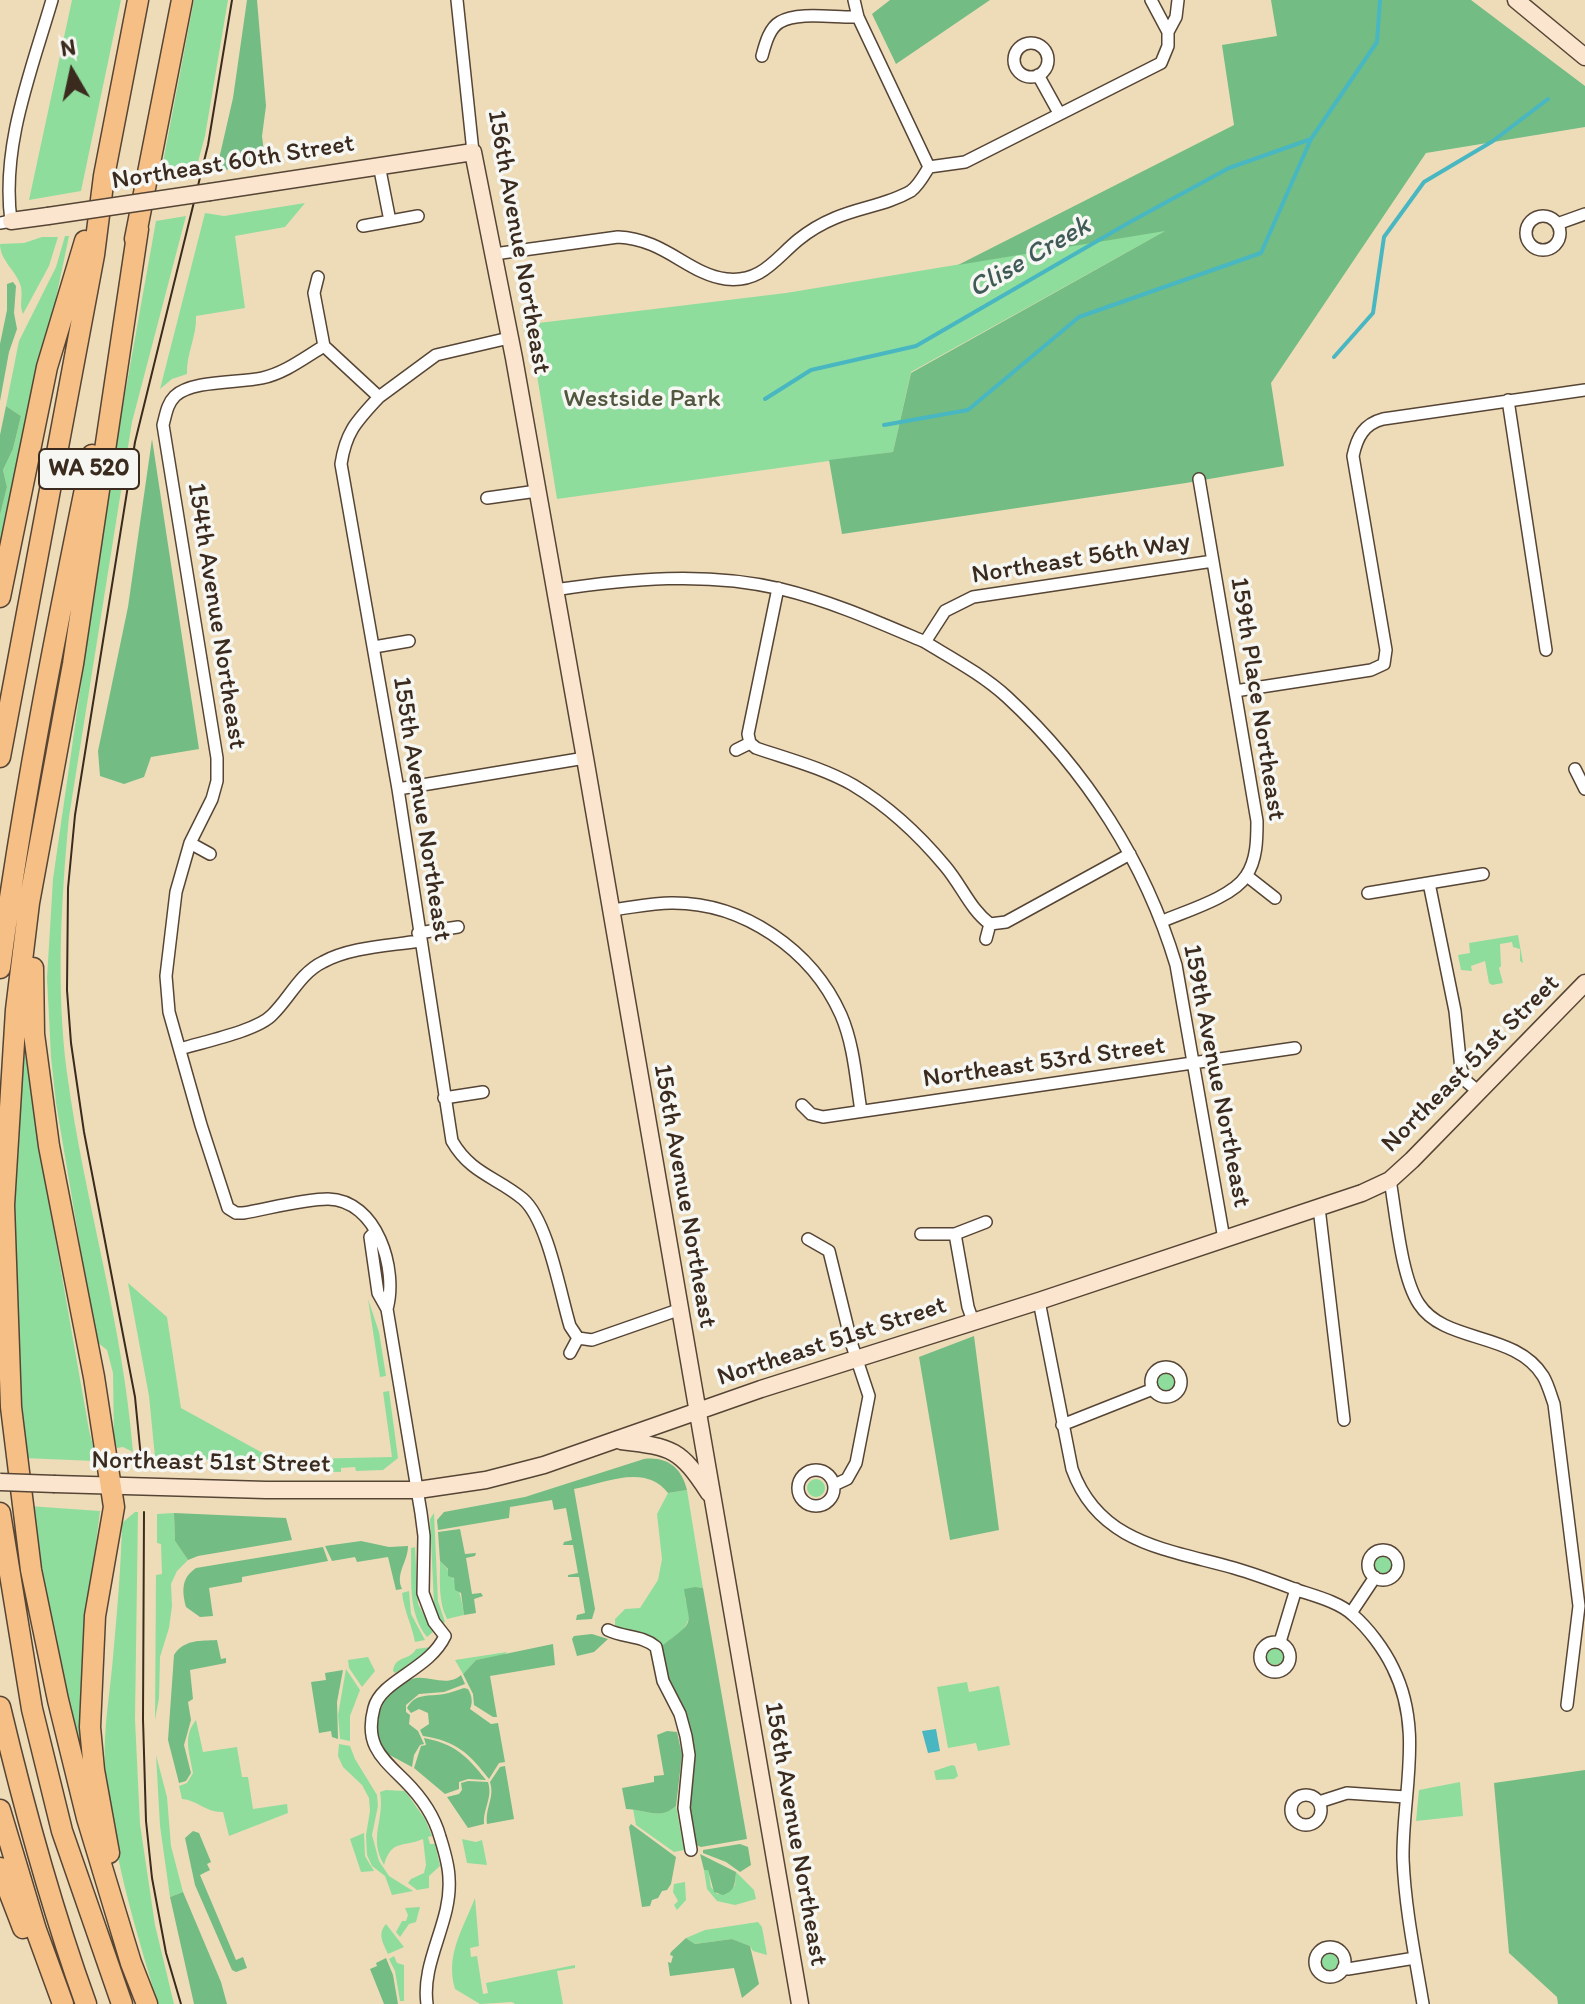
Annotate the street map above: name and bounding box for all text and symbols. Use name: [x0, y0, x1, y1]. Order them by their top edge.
north arrow: [32, 32, 112, 112]
text: N: [59, 33, 78, 62]
street label: 156th Avenue Northeast: [479, 108, 557, 376]
street label: Northeast 60th Street: [110, 128, 356, 198]
water label: Clise Creek: [963, 210, 1097, 306]
park label: Westside Park: [563, 383, 721, 415]
road number: WA 520: [39, 449, 139, 489]
street label: 154th Avenue Northeast: [180, 481, 252, 751]
street label: Northeast 56th Way: [969, 526, 1193, 592]
street label: 159th Place Northeast: [1222, 575, 1292, 823]
street label: 155th Avenue Northeast: [385, 675, 457, 943]
street label: 159th Avenue Northeast: [1175, 942, 1257, 1210]
street label: Northeast 51st Street: [1375, 968, 1567, 1160]
street label: Northeast 53rd Street: [921, 1031, 1167, 1095]
street label: 156th Avenue Northeast: [645, 1062, 723, 1330]
street label: Northeast 51st Street: [713, 1290, 951, 1394]
street label: Northeast 51st Street: [91, 1445, 331, 1481]
street label: 156th Avenue Northeast: [756, 1700, 834, 1968]

